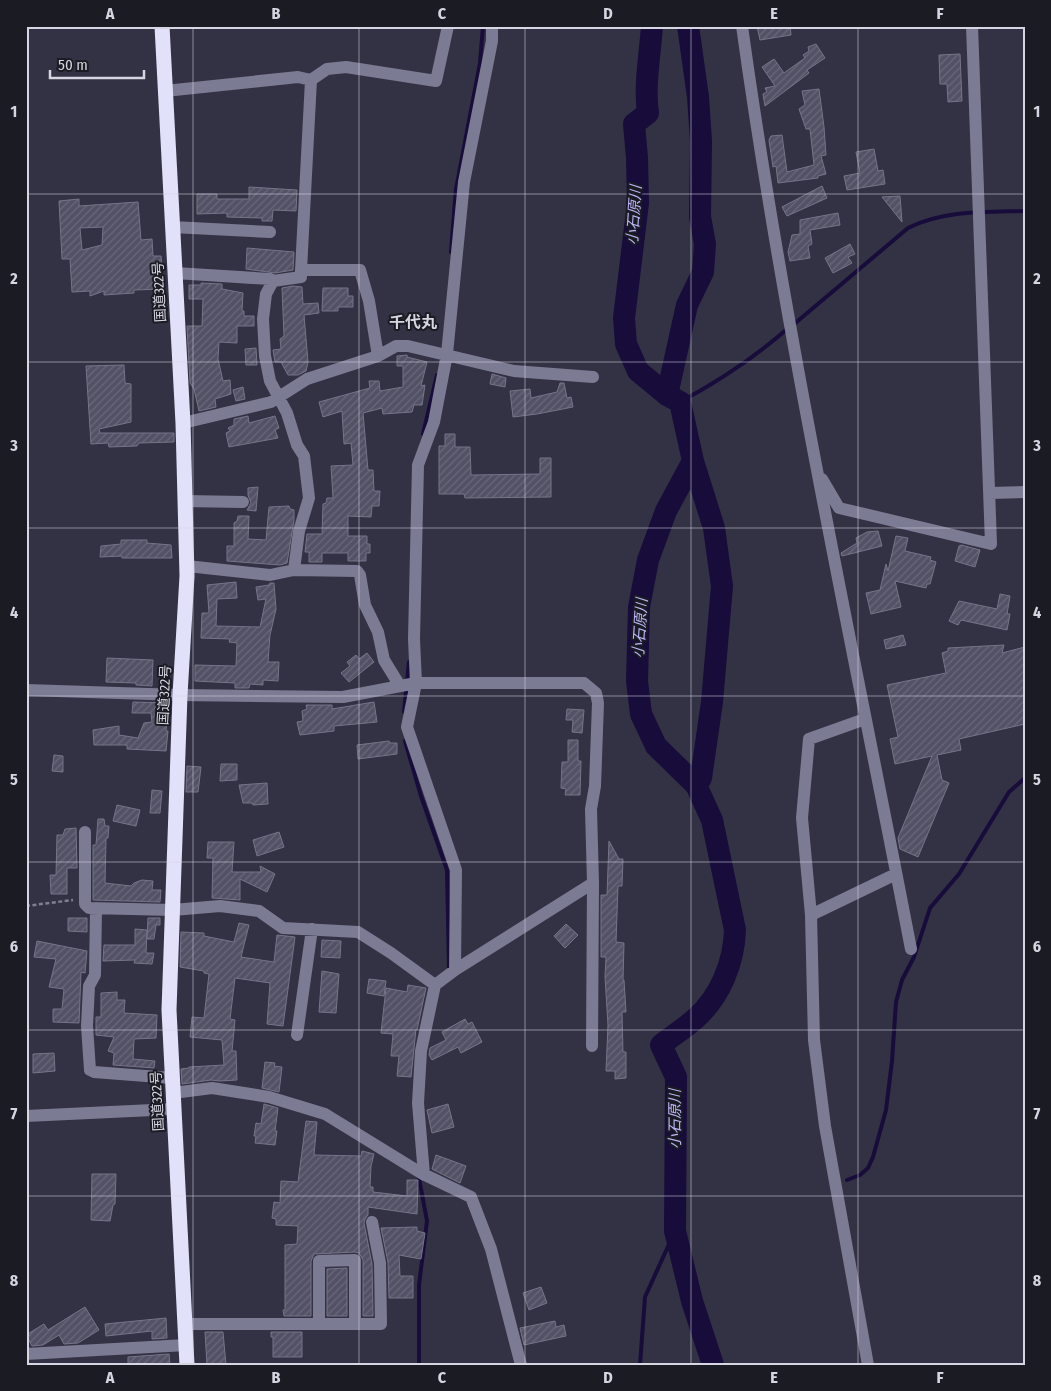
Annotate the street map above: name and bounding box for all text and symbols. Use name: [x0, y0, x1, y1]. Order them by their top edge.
text: A: [105, 4, 115, 23]
text: B: [272, 4, 281, 23]
text: C: [438, 4, 447, 23]
text: D: [603, 4, 613, 23]
text: E: [770, 4, 778, 23]
text: F: [936, 4, 944, 23]
scale bar: [50, 48, 144, 80]
text: 50 m: [58, 56, 88, 74]
text: 1: [11, 102, 17, 121]
text: 1: [1034, 102, 1040, 121]
water label: 小石原川: [623, 182, 645, 246]
street label: 国道322号: [149, 261, 170, 323]
text: 2: [9, 269, 18, 288]
text: 2: [1032, 269, 1041, 288]
district label: 千代丸: [389, 313, 437, 332]
text: 3: [9, 436, 18, 455]
text: 3: [1032, 436, 1041, 455]
water label: 小石原川: [629, 595, 651, 659]
text: 4: [10, 603, 18, 622]
text: 4: [1033, 603, 1041, 622]
street label: 国道322号: [154, 664, 175, 726]
text: 5: [10, 770, 18, 789]
text: 5: [1033, 770, 1041, 789]
text: 6: [10, 937, 18, 956]
text: 6: [1033, 937, 1041, 956]
street label: 国道322号: [147, 1070, 168, 1132]
water label: 小石原川: [666, 1087, 684, 1149]
text: 7: [11, 1104, 18, 1123]
text: 7: [1034, 1104, 1041, 1123]
text: 8: [10, 1271, 19, 1290]
text: 8: [1033, 1271, 1042, 1290]
text: A: [105, 1368, 115, 1387]
text: B: [272, 1368, 281, 1387]
text: C: [438, 1368, 447, 1387]
text: D: [603, 1368, 613, 1387]
text: E: [770, 1368, 778, 1387]
text: F: [936, 1368, 944, 1387]

